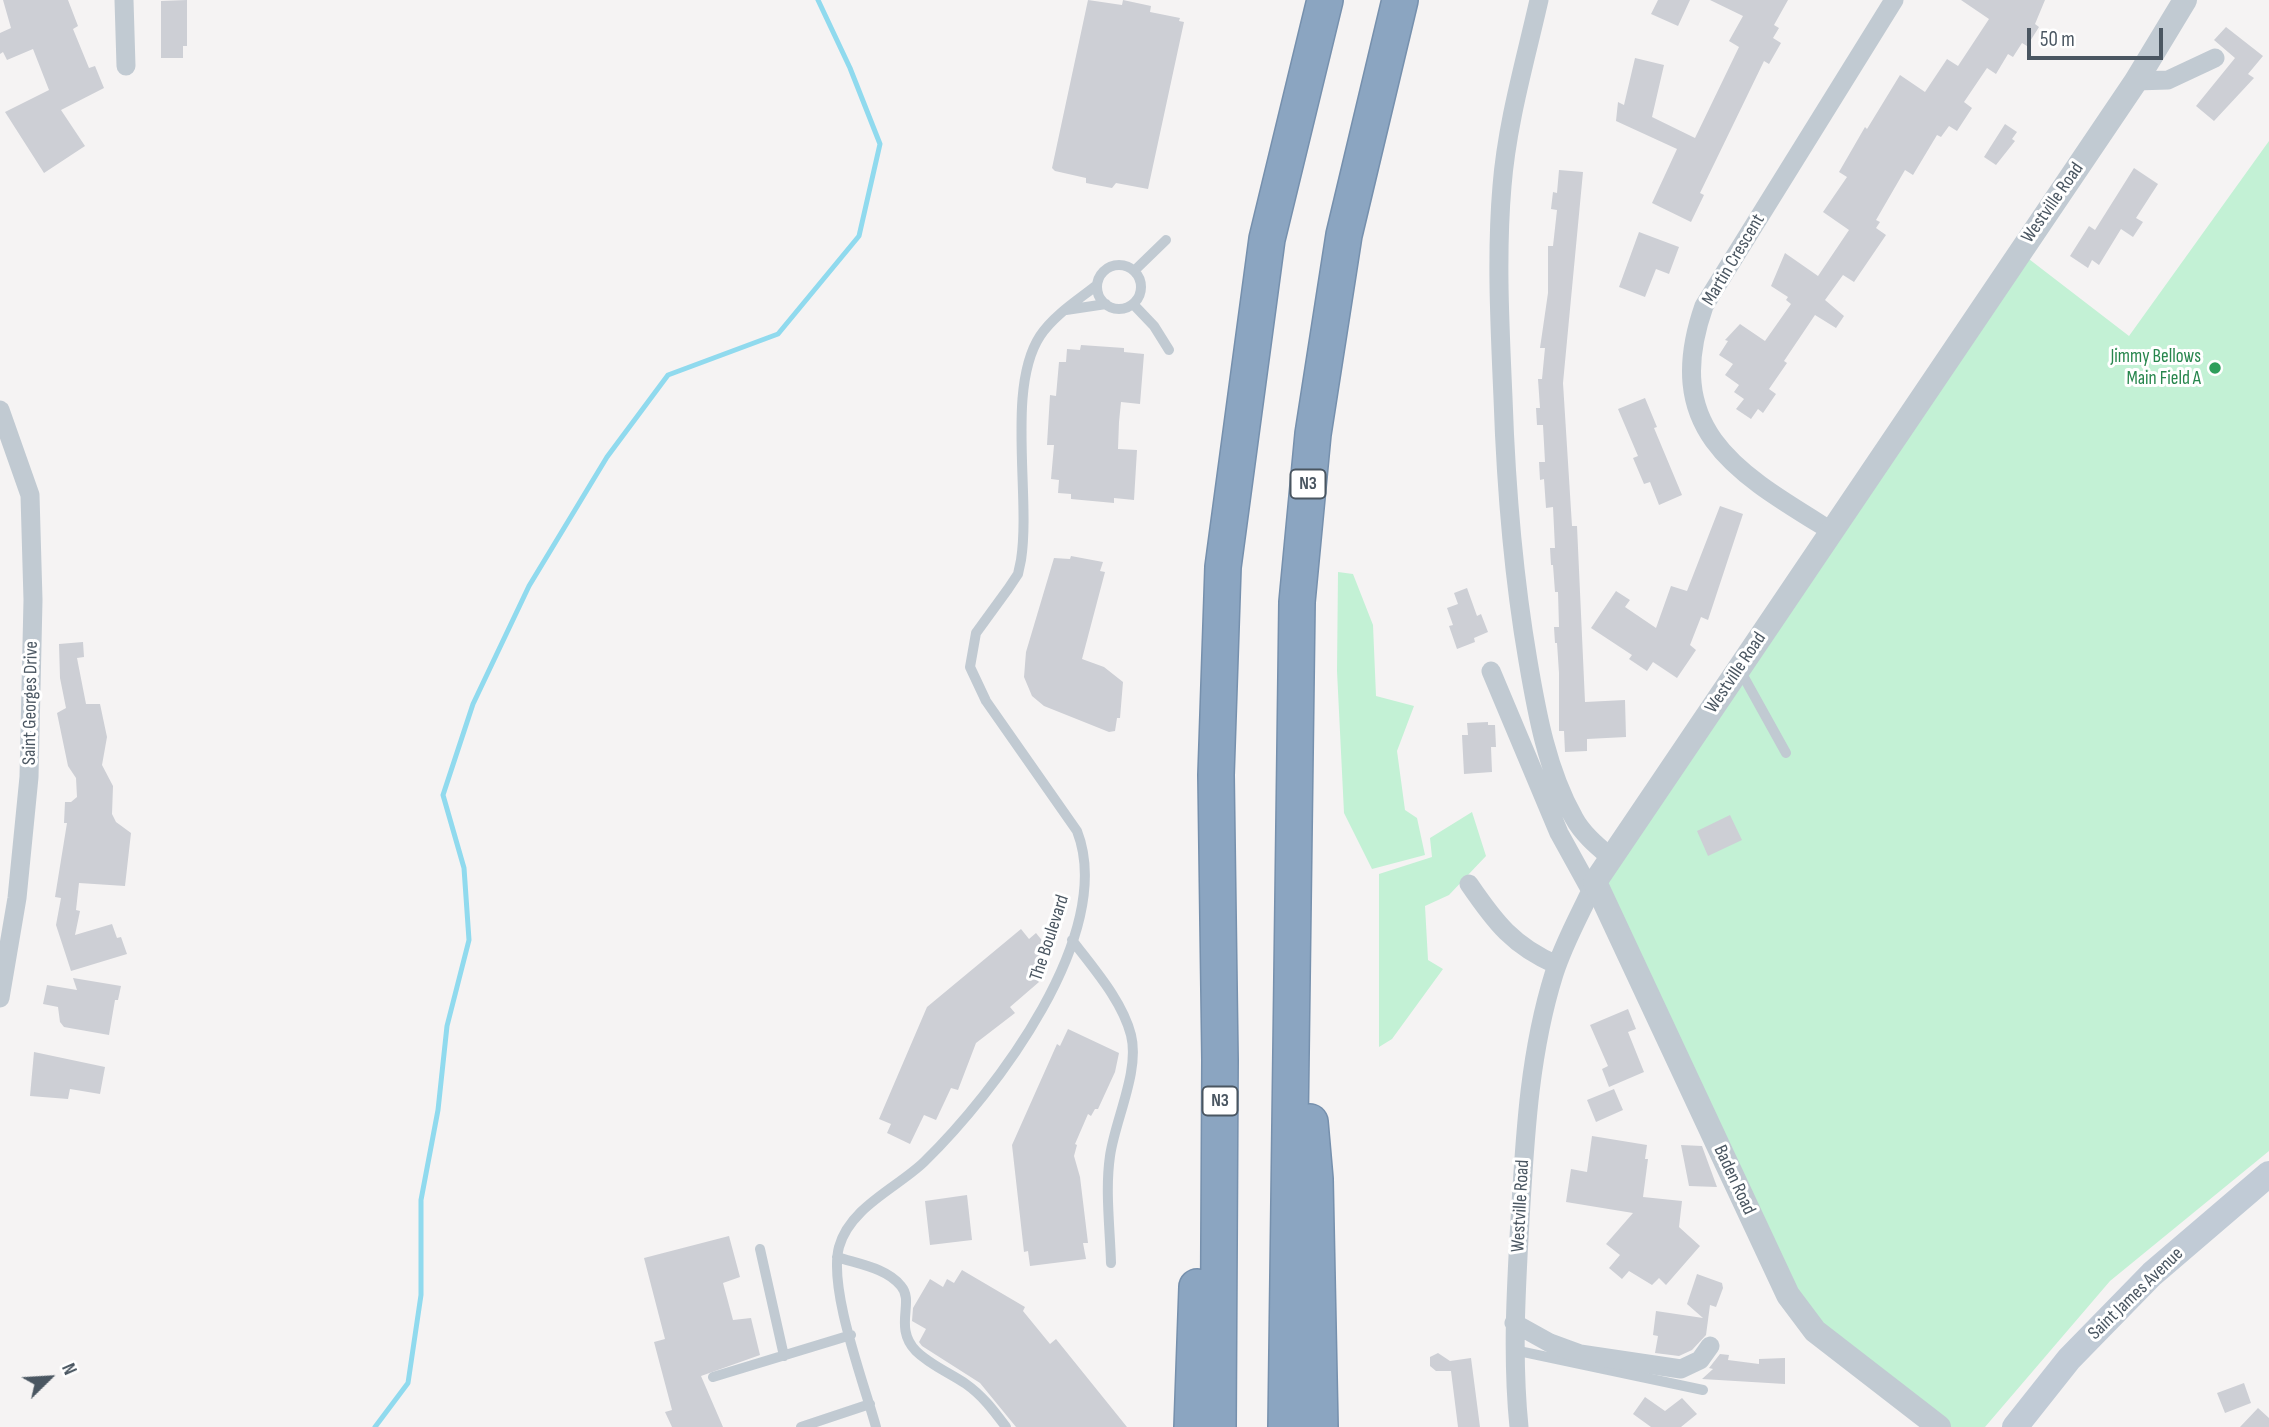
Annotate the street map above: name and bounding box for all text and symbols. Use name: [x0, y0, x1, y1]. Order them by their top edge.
scale bar: [2031, 14, 2168, 58]
text: 50 m: [2040, 27, 2075, 52]
street label: Westville Road: [2017, 159, 2089, 247]
street label: Martin Crescent: [1698, 210, 1770, 310]
place label: Jimmy Bellows Main Field A: [2110, 346, 2201, 390]
marker: Jimmy Bellows Main Field A: [2207, 360, 2223, 376]
road number: N3: [1290, 470, 1326, 498]
street label: Westville Road: [1701, 628, 1771, 718]
street label: Saint Georges Drive: [19, 641, 43, 765]
street label: The Boulevard: [1025, 892, 1075, 984]
road number: N3: [1202, 1086, 1238, 1116]
street label: Baden Road: [1708, 1142, 1760, 1218]
street label: Westville Road: [1507, 1159, 1535, 1253]
street label: Saint James Avenue: [2084, 1243, 2188, 1345]
north arrow: [14, 1343, 84, 1413]
text: N: [56, 1360, 81, 1379]

